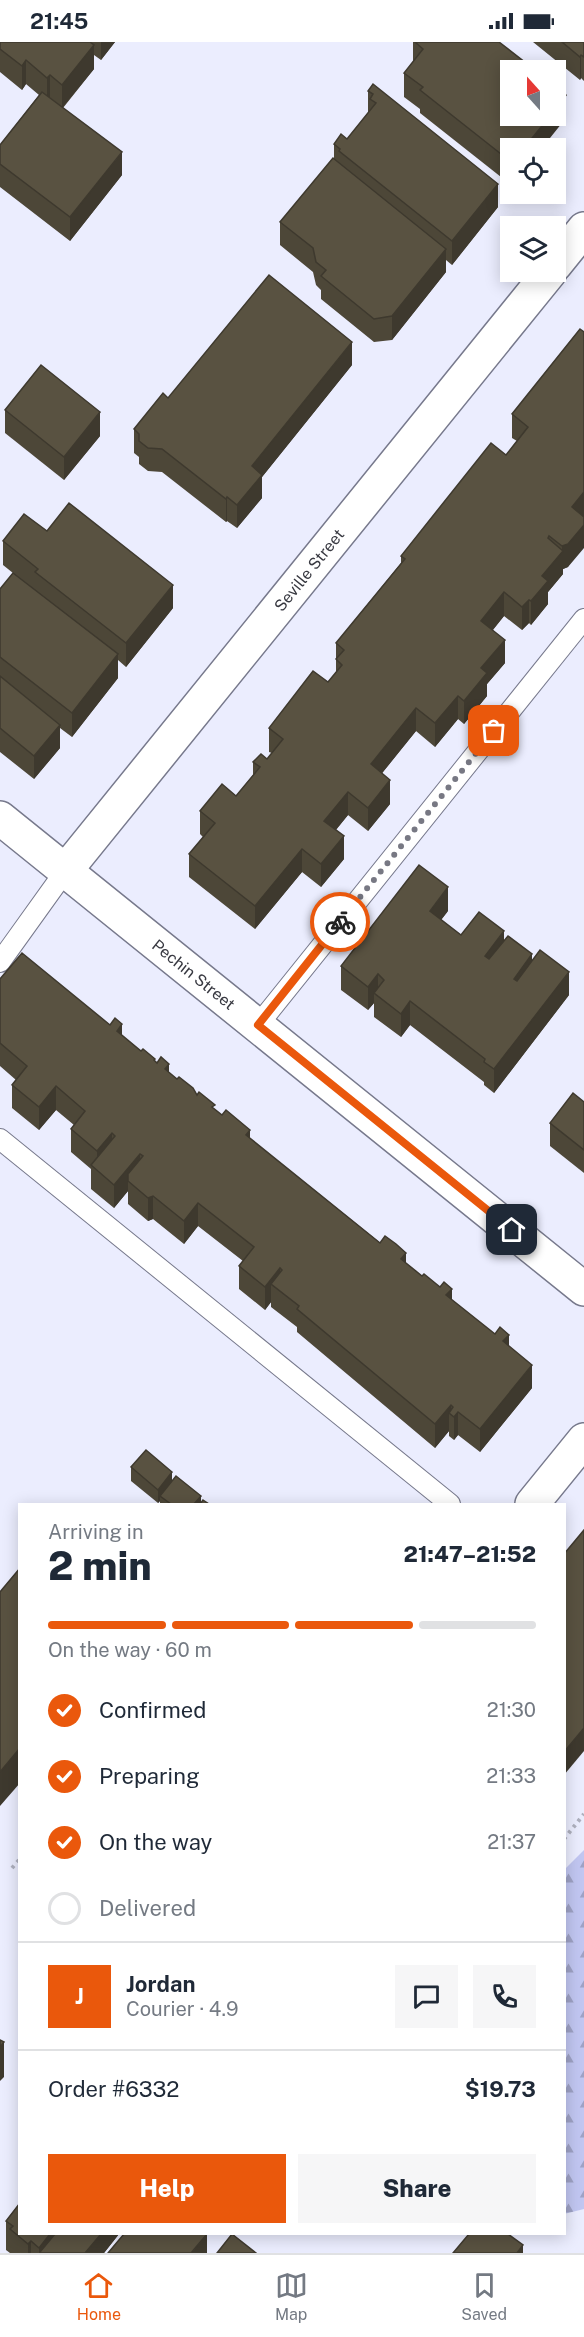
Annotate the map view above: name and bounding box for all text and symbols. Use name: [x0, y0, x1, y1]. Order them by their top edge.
text: 21:45: [30, 8, 88, 34]
north arrow: [500, 60, 566, 126]
map controls: [500, 60, 566, 282]
button: locate: [500, 138, 566, 204]
button: layers: [500, 216, 566, 282]
street label: Seville Street: [270, 525, 348, 615]
pin: [468, 705, 519, 756]
icon: bag: [477, 714, 510, 747]
courier: [310, 892, 370, 952]
icon: bike: [324, 906, 357, 939]
street label: Pechin Street: [149, 935, 239, 1013]
pin: [486, 1204, 537, 1255]
icon: home: [495, 1213, 528, 1246]
text: Arriving in: [48, 1520, 143, 1544]
text: 21:47–21:52: [404, 1541, 536, 1567]
text: 2 min: [48, 1543, 152, 1589]
text: On the way · 60 m: [48, 1638, 212, 1662]
icon: check: [48, 1694, 81, 1727]
text: Confirmed: [99, 1697, 206, 1723]
text: 21:30: [487, 1698, 536, 1722]
icon: check: [48, 1760, 81, 1793]
text: Preparing: [99, 1763, 200, 1789]
text: 21:33: [486, 1764, 536, 1788]
icon: check: [48, 1826, 81, 1859]
text: On the way: [99, 1829, 212, 1855]
text: 21:37: [487, 1830, 536, 1854]
text: Delivered: [99, 1895, 196, 1921]
button: chat: [395, 1965, 458, 2028]
button: phone: [473, 1965, 536, 2028]
text: Jordan: [126, 1971, 195, 1997]
text: J: [75, 1983, 84, 2009]
text: Courier · 4.9: [126, 1997, 238, 2021]
text: Order #6332: [48, 2076, 179, 2102]
text: $19.73: [465, 2076, 536, 2102]
button: Help: [48, 2154, 286, 2223]
button: Share: [298, 2154, 536, 2223]
tab: Home: [77, 2269, 121, 2324]
tab: Map: [275, 2269, 308, 2324]
tab: Saved: [461, 2269, 507, 2324]

